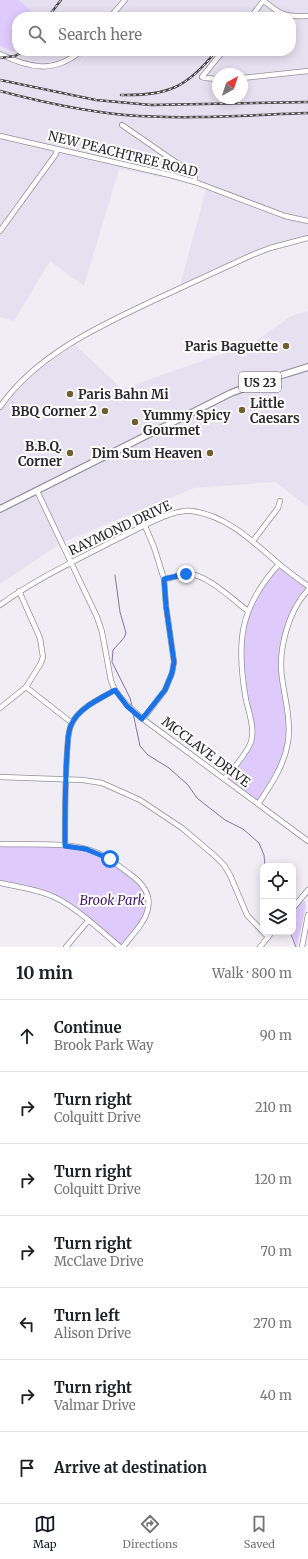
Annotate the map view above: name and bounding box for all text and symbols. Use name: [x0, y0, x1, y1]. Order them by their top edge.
search box: [12, 12, 296, 56]
icon: search: [26, 23, 48, 45]
text: Search here: [58, 25, 142, 44]
north arrow: [212, 68, 248, 104]
street label: NEW PEACHTREE ROAD: [46, 127, 200, 181]
place label: Paris Baguette: [185, 338, 278, 355]
marker: Paris Baguette: [281, 341, 291, 351]
road number: US 23: [239, 372, 281, 392]
place label: Paris Bahn Mi: [78, 386, 169, 403]
marker: Paris Bahn Mi: [65, 389, 75, 399]
place label: Little Caesars: [250, 395, 300, 427]
place label: BBQ Corner 2: [11, 403, 97, 420]
marker: Little Caesars: [237, 405, 247, 415]
marker: BBQ Corner 2: [100, 406, 110, 416]
place label: Yummy Spicy Gourmet: [142, 407, 231, 439]
marker: Yummy Spicy Gourmet: [130, 417, 140, 427]
place label: B.B.Q. Corner: [18, 438, 62, 470]
place label: Dim Sum Heaven: [92, 445, 202, 462]
marker: B.B.Q. Corner: [65, 448, 75, 458]
marker: Dim Sum Heaven: [205, 448, 215, 458]
street label: RAYMOND DRIVE: [66, 496, 175, 559]
route end: [177, 565, 195, 583]
street label: MCCLAVE DRIVE: [158, 713, 254, 791]
route start: [101, 850, 119, 868]
map controls: [260, 863, 296, 935]
button: locate: [260, 863, 296, 899]
park label: Brook Park: [79, 892, 145, 909]
button: layers: [260, 899, 296, 935]
text: 10 min: [16, 962, 73, 984]
text: Walk · 800 m: [212, 965, 292, 982]
text: Continue: [54, 1018, 122, 1037]
icon: ahead: [16, 1025, 38, 1047]
text: 90 m: [260, 1027, 292, 1044]
text: Brook Park Way: [54, 1037, 154, 1054]
text: Turn right: [54, 1090, 132, 1109]
icon: right: [16, 1097, 38, 1119]
text: 210 m: [255, 1099, 292, 1116]
text: Colquitt Drive: [54, 1109, 141, 1126]
text: Turn right: [54, 1162, 132, 1181]
icon: right: [16, 1169, 38, 1191]
text: 120 m: [254, 1171, 292, 1188]
text: Colquitt Drive: [54, 1181, 141, 1198]
text: Turn right: [54, 1234, 132, 1253]
icon: right: [16, 1241, 38, 1263]
text: 70 m: [261, 1243, 292, 1260]
text: McClave Drive: [54, 1253, 144, 1270]
text: Turn left: [54, 1306, 120, 1325]
icon: left: [16, 1313, 38, 1335]
text: 270 m: [253, 1315, 292, 1332]
text: Alison Drive: [54, 1325, 131, 1342]
text: Turn right: [54, 1378, 132, 1397]
icon: right: [16, 1385, 38, 1407]
text: 40 m: [260, 1387, 292, 1404]
text: Valmar Drive: [54, 1397, 136, 1414]
icon: arrive: [16, 1457, 38, 1479]
text: Arrive at destination: [54, 1458, 207, 1477]
tab: Map: [33, 1513, 57, 1551]
tab: Directions: [123, 1513, 178, 1551]
tab: Saved: [244, 1513, 275, 1551]

